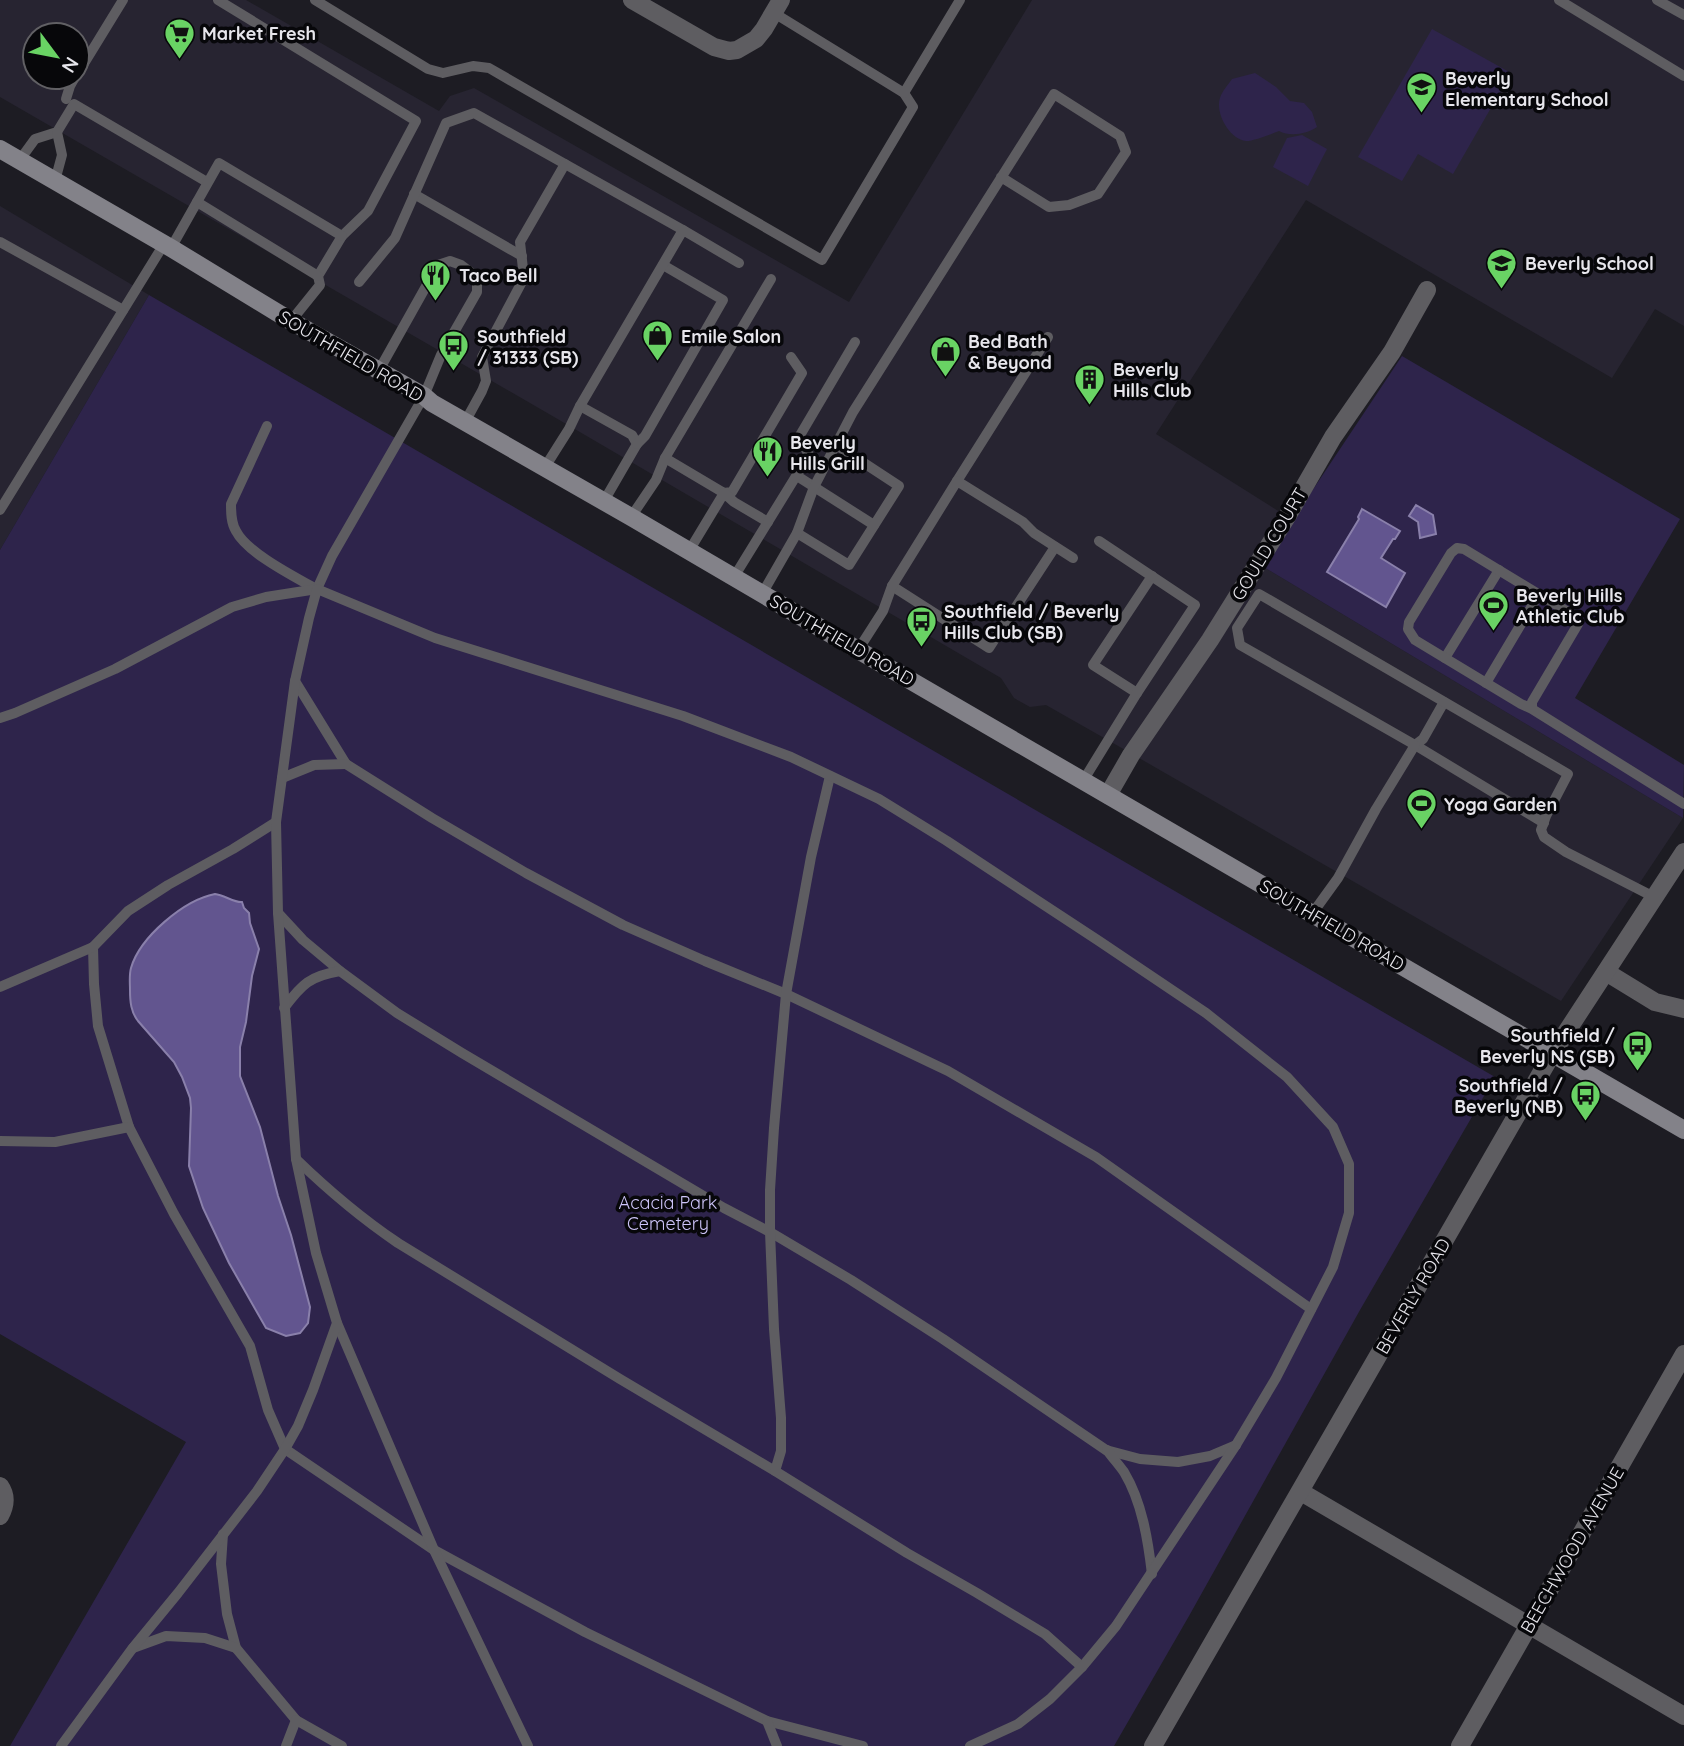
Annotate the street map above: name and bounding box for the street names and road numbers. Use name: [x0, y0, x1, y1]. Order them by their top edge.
street label: SOUTHFIELD ROAD: [275, 305, 427, 407]
street label: GOULD COURT: [1226, 483, 1312, 605]
street label: SOUTHFIELD ROAD: [766, 589, 918, 691]
street label: SOUTHFIELD ROAD: [1256, 874, 1408, 976]
street label: BEVERLY ROAD: [1371, 1234, 1455, 1358]
street label: BEECHWOOD AVENUE: [1515, 1463, 1629, 1637]

